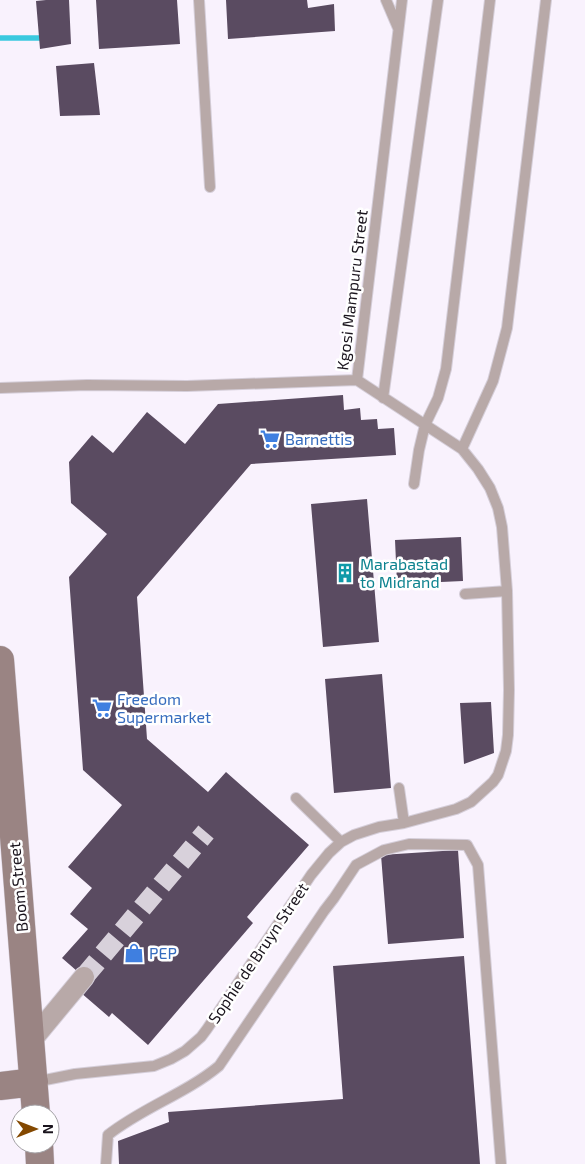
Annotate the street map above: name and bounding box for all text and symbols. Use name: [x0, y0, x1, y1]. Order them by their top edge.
street label: Kgosi Mampuru Street: [332, 208, 371, 371]
supermarket icon: Barnettis: [259, 428, 281, 450]
place label: Barnettis: [285, 429, 352, 448]
place label: Marabastad to Midrand: [360, 554, 448, 591]
building icon: Marabastad to Midrand: [334, 562, 356, 584]
place label: Freedom Supermarket: [117, 689, 211, 726]
supermarket icon: Freedom Supermarket: [91, 697, 113, 719]
street label: Boom Street: [4, 841, 31, 933]
street label: Sophie de Bruyn Street: [203, 879, 312, 1027]
shop icon: PEP: [123, 942, 145, 964]
place label: PEP: [149, 943, 177, 962]
north arrow: [10, 1104, 60, 1154]
text: N: [40, 1124, 57, 1134]

